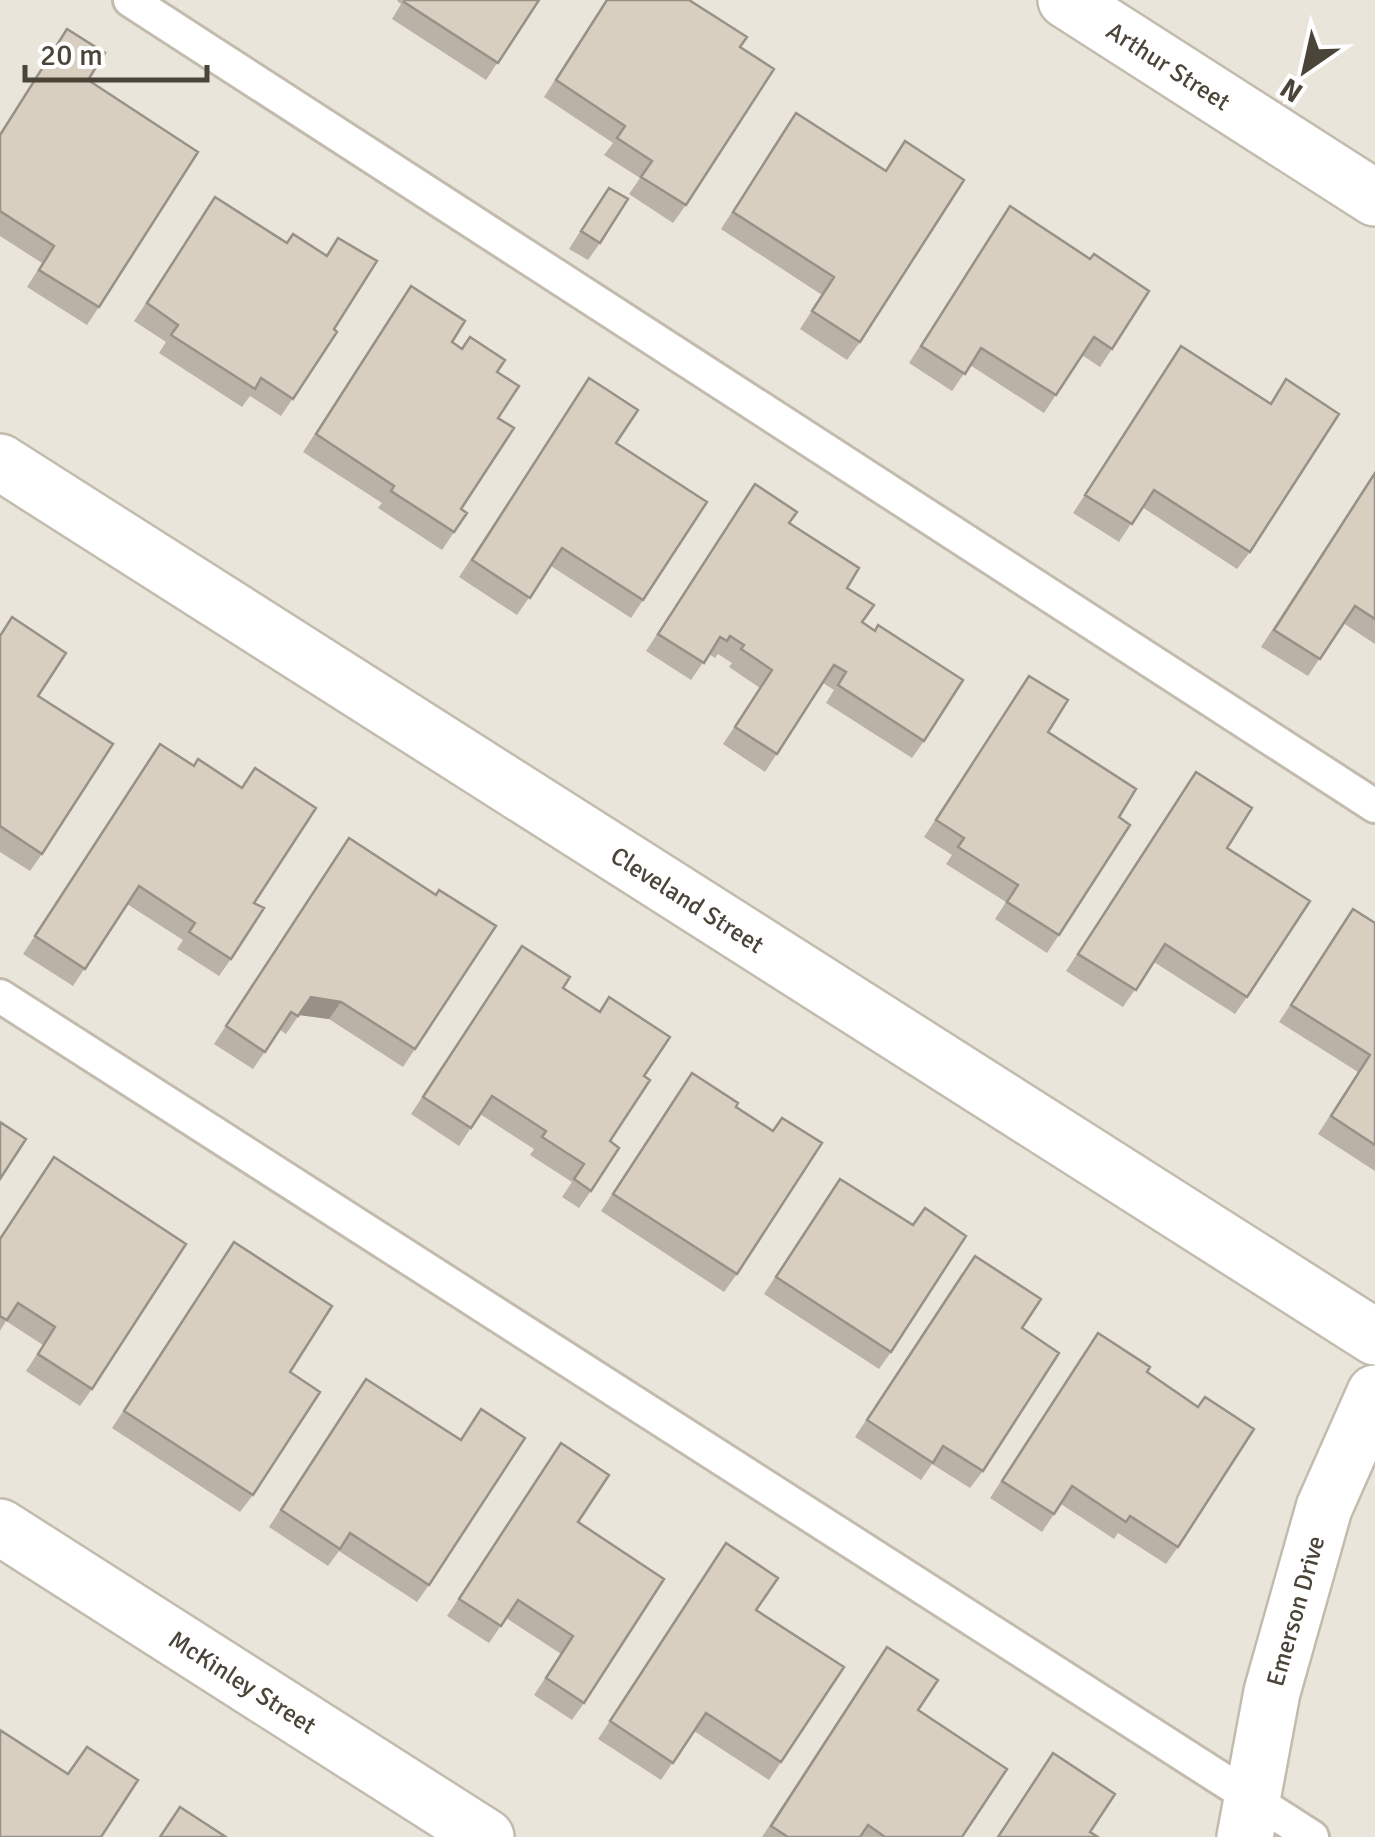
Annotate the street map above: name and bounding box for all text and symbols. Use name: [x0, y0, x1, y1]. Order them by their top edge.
street label: Arthur Street: [1101, 15, 1236, 117]
scale bar: [25, 20, 208, 82]
north arrow: [1255, 20, 1355, 120]
text: 20 m: [40, 37, 103, 74]
text: N: [1274, 70, 1309, 109]
street label: Cleveland Street: [605, 840, 770, 960]
street label: Emerson Drive: [1259, 1532, 1331, 1690]
street label: McKinley Street: [163, 1624, 322, 1741]

